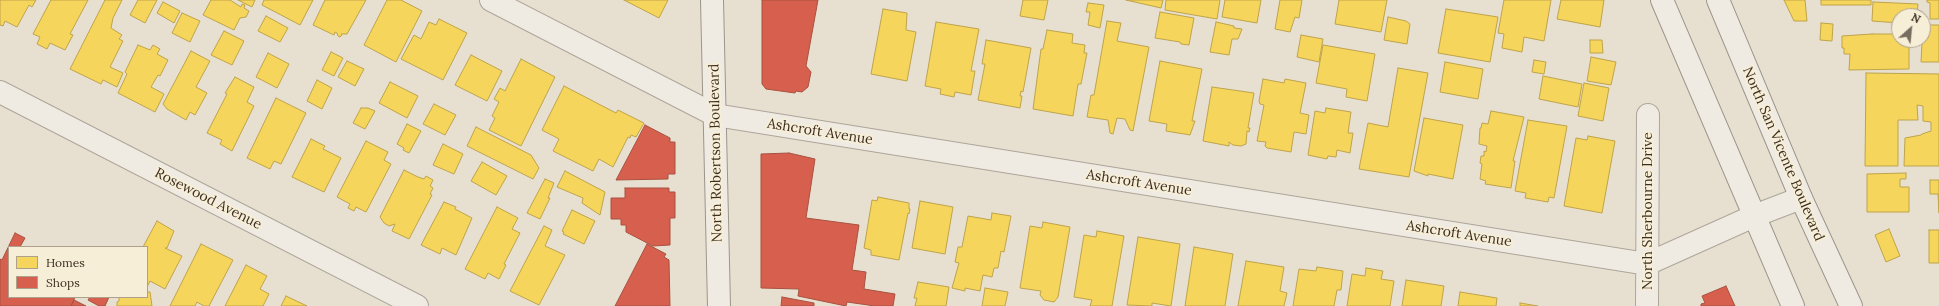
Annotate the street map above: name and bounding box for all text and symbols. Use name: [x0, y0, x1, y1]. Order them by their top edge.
north arrow: [1891, 8, 1931, 48]
text: N: [1909, 10, 1923, 26]
street label: North Robertson Boulevard: [706, 64, 726, 242]
street label: North San Vicente Boulevard: [1739, 64, 1827, 244]
street label: Ashcroft Avenue: [766, 115, 874, 149]
street label: North Sherbourne Drive: [1640, 132, 1656, 290]
street label: Rosewood Avenue: [152, 165, 264, 233]
street label: Ashcroft Avenue: [1085, 166, 1193, 200]
street label: Ashcroft Avenue: [1405, 217, 1513, 251]
legend: [8, 246, 148, 298]
text: Homes: [46, 255, 85, 270]
text: Shops: [46, 275, 80, 290]

